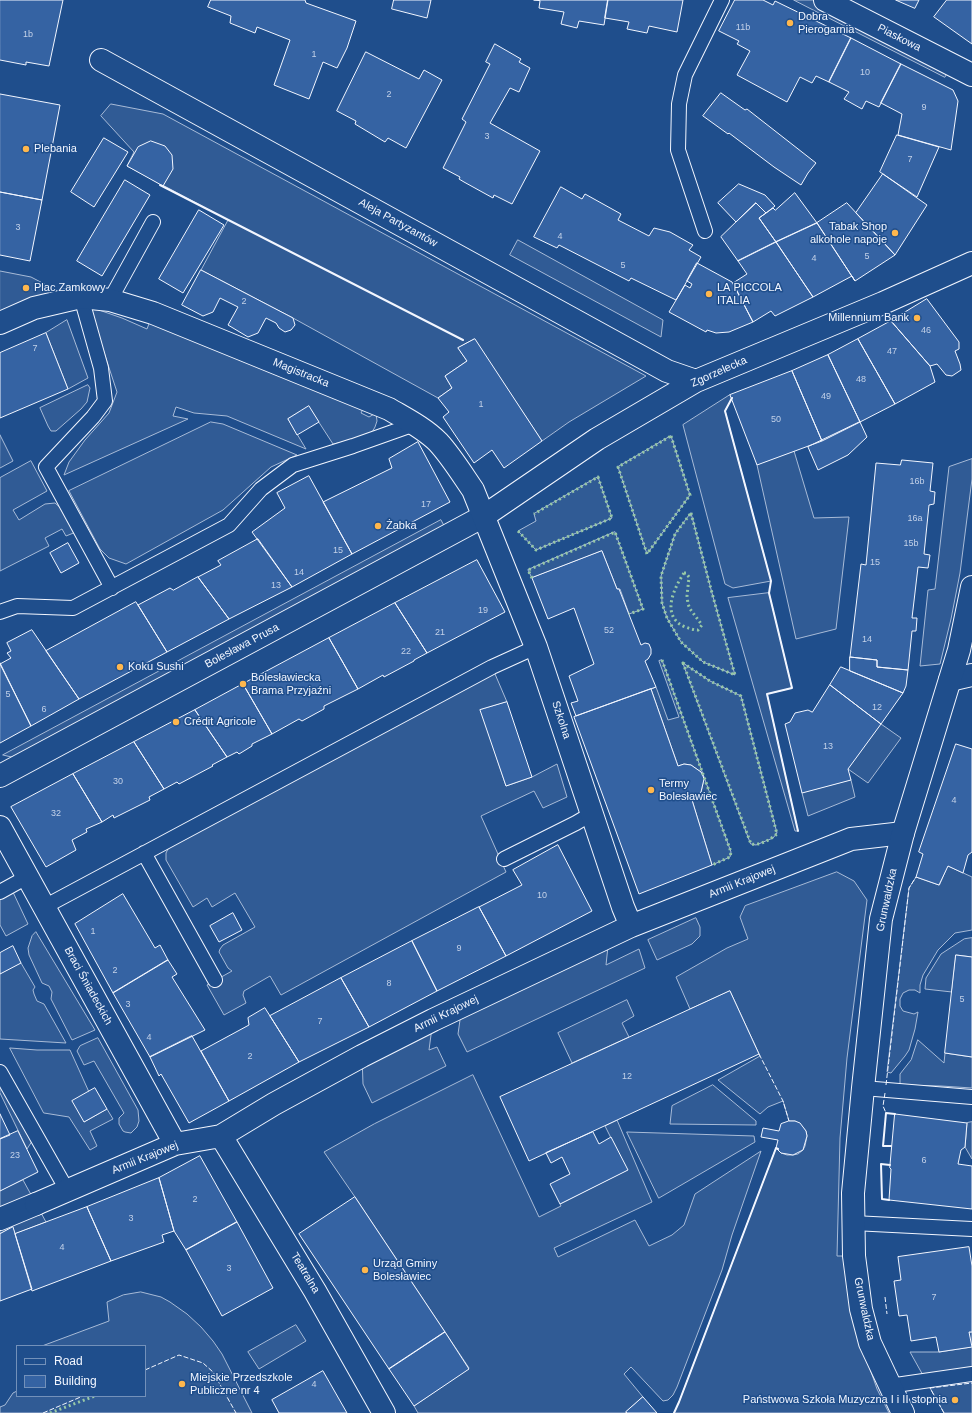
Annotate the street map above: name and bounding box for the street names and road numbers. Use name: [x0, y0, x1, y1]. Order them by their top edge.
street label: Piaskowa: [875, 21, 923, 55]
street label: Aleja Partyzantów: [356, 196, 440, 250]
street label: Zgorzelecka: [689, 354, 749, 390]
street label: Magistracka: [271, 356, 331, 390]
street label: Bolesława Prusa: [203, 621, 281, 671]
street label: Szkolna: [549, 699, 573, 741]
street label: Armii Krajowej: [707, 863, 777, 901]
street label: Grunwaldzka: [874, 867, 900, 933]
street label: Braci Śniadeckich: [61, 945, 115, 1027]
street label: Armii Krajowej: [412, 993, 480, 1035]
street label: Armii Krajowej: [110, 1139, 180, 1177]
street label: Teatralna: [288, 1250, 322, 1296]
street label: Grunwaldzka: [851, 1276, 877, 1342]

